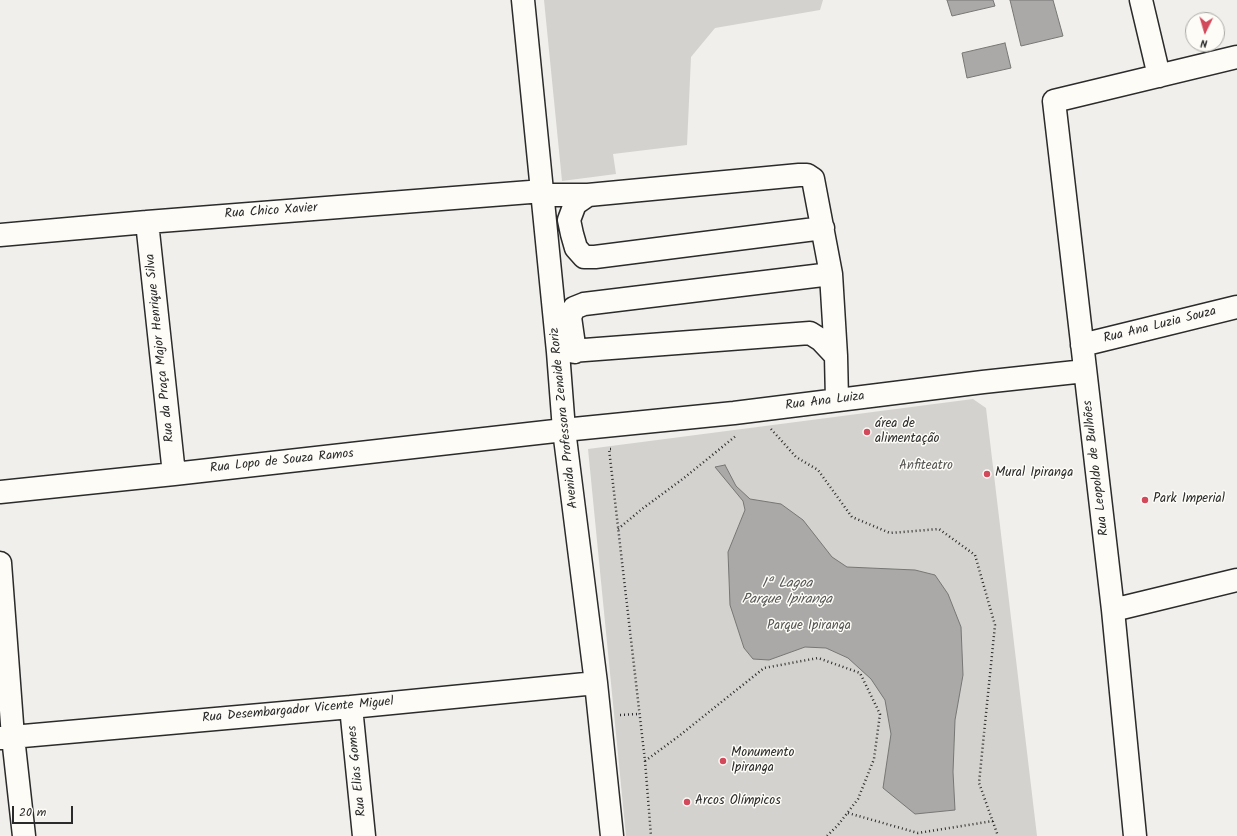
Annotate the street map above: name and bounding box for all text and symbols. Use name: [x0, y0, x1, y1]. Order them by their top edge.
north arrow: [1185, 12, 1225, 52]
text: N: [1200, 34, 1208, 52]
street label: Rua Chico Xavier: [224, 201, 318, 223]
street label: Rua da Praça Major Henrique Silva: [143, 253, 179, 443]
street label: Rua Ana Luzia Souza: [1102, 304, 1218, 348]
street label: Avenida Professora Zenaide Roriz: [548, 327, 582, 509]
street label: Rua Ana Luiza: [785, 389, 865, 415]
street label: Rua Leopoldo de Bulhões: [1081, 399, 1113, 537]
place label: área de alimentação: [875, 417, 939, 448]
marker: área de alimentação: [862, 427, 872, 437]
street label: Rua Lopo de Souza Ramos: [209, 447, 355, 477]
park label: Anfiteatro: [899, 459, 953, 475]
place label: Mural Ipiranga: [995, 466, 1073, 482]
marker: Mural Ipiranga: [982, 469, 992, 479]
place label: Park Imperial: [1153, 492, 1225, 508]
marker: Park Imperial: [1140, 495, 1150, 505]
water label: 1ª Lagoa Parque Ipiranga: [742, 577, 832, 610]
park label: Parque Ipiranga: [767, 619, 851, 635]
street label: Rua Desembargador Vicente Miguel: [202, 695, 394, 727]
street label: Rua Elias Gomes: [345, 725, 371, 817]
place label: Monumento Ipiranga: [731, 746, 794, 777]
marker: Monumento Ipiranga: [718, 756, 728, 766]
place label: Arcos Olímpicos: [695, 794, 781, 810]
marker: Arcos Olímpicos: [682, 797, 692, 807]
scale bar: [14, 798, 75, 824]
text: 20 m: [19, 803, 46, 822]

